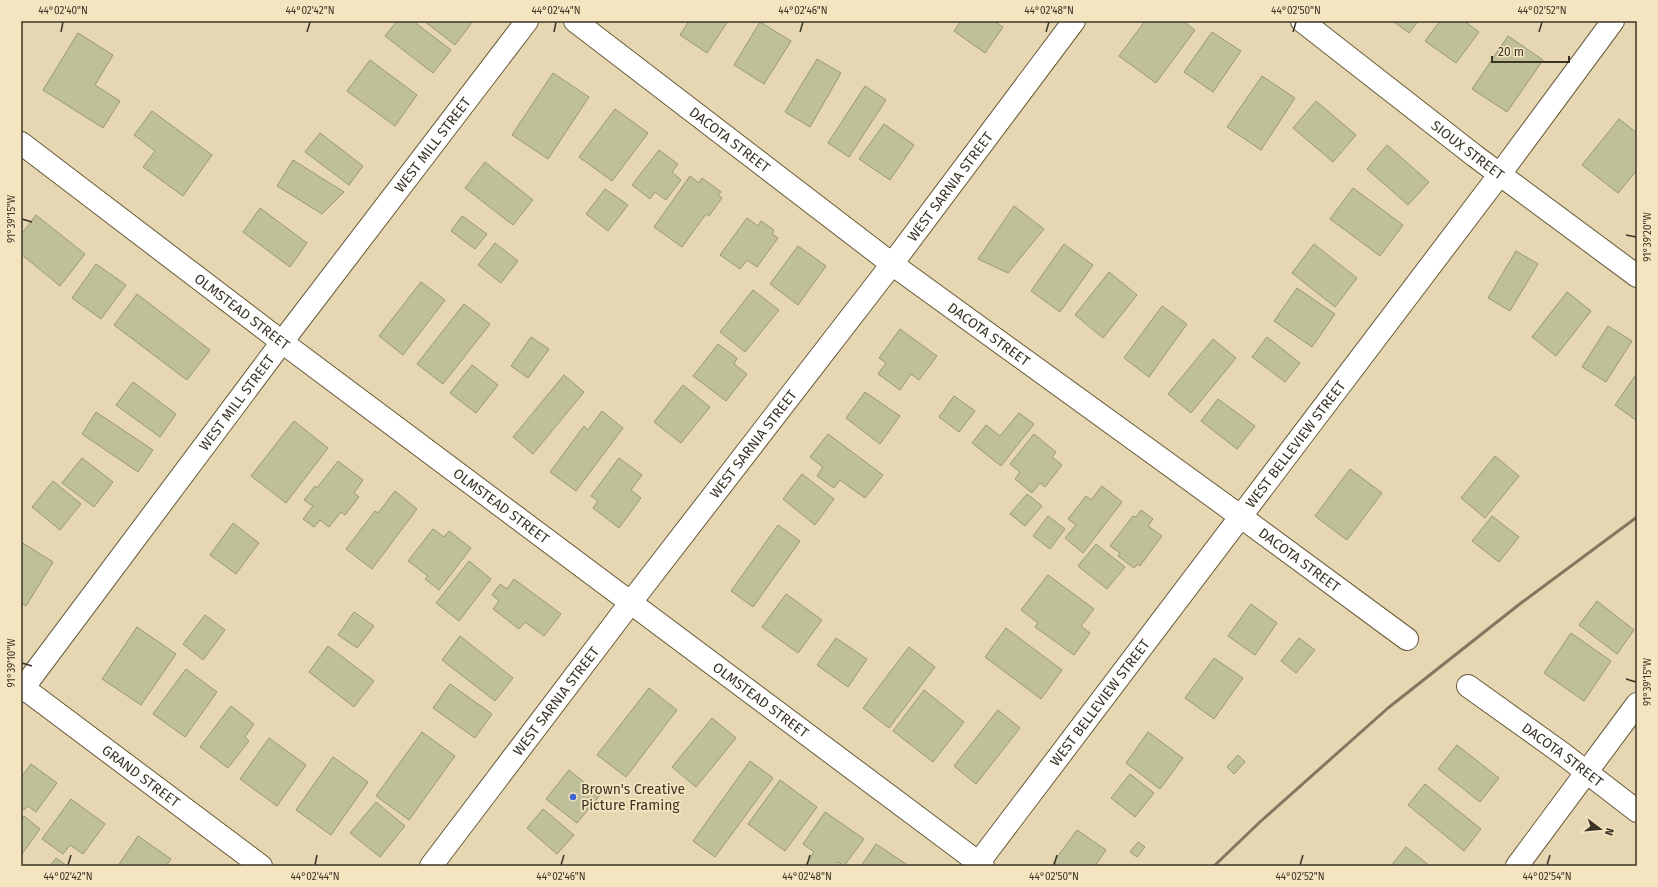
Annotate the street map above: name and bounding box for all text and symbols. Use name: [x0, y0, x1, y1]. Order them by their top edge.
text: 44°02'40"N: [38, 5, 88, 17]
text: 44°02'42"N: [286, 5, 334, 17]
text: 44°02'44"N: [531, 5, 581, 17]
text: 44°02'46"N: [778, 5, 828, 17]
text: 44°02'48"N: [1024, 5, 1074, 17]
text: 44°02'50"N: [1271, 5, 1321, 17]
text: 44°02'52"N: [1517, 5, 1567, 17]
scale bar: [1492, 38, 1569, 64]
text: 20 m: [1498, 45, 1524, 59]
street label: WEST MILL STREET: [391, 93, 475, 196]
street label: DACOTA STREET: [686, 103, 774, 176]
street label: SIOUX STREET: [1428, 117, 1508, 184]
street label: WEST SARNIA STREET: [904, 128, 997, 245]
text: 91°39'15"W: [6, 194, 18, 243]
text: 91°39'20"W: [1642, 211, 1654, 262]
street label: OLMSTEAD STREET: [191, 270, 294, 354]
street label: DACOTA STREET: [945, 299, 1034, 370]
street label: WEST MILL STREET: [195, 351, 278, 454]
street label: WEST BELLEVIEW STREET: [1242, 377, 1349, 511]
street label: WEST SARNIA STREET: [706, 386, 801, 501]
street label: OLMSTEAD STREET: [450, 465, 553, 548]
street label: DACOTA STREET: [1255, 524, 1344, 596]
street label: WEST BELLEVIEW STREET: [1046, 635, 1154, 769]
text: 91°39'10"W: [6, 638, 18, 687]
street label: WEST SARNIA STREET: [509, 643, 603, 759]
text: 91°39'15"W: [1642, 657, 1654, 706]
street label: OLMSTEAD STREET: [709, 659, 813, 742]
street label: DACOTA STREET: [1519, 719, 1607, 791]
street label: GRAND STREET: [99, 741, 184, 811]
place label: Brown's Creative Picture Framing: [581, 781, 685, 814]
marker: Brown's Creative Picture Framing: [568, 792, 578, 802]
north arrow: [1580, 809, 1620, 849]
text: N: [1602, 826, 1616, 837]
text: 44°02'42"N: [44, 871, 92, 883]
text: 44°02'44"N: [290, 871, 340, 883]
text: 44°02'46"N: [536, 871, 586, 883]
text: 44°02'48"N: [782, 871, 832, 883]
text: 44°02'50"N: [1029, 871, 1079, 883]
text: 44°02'52"N: [1275, 871, 1325, 883]
text: 44°02'54"N: [1522, 871, 1572, 883]

